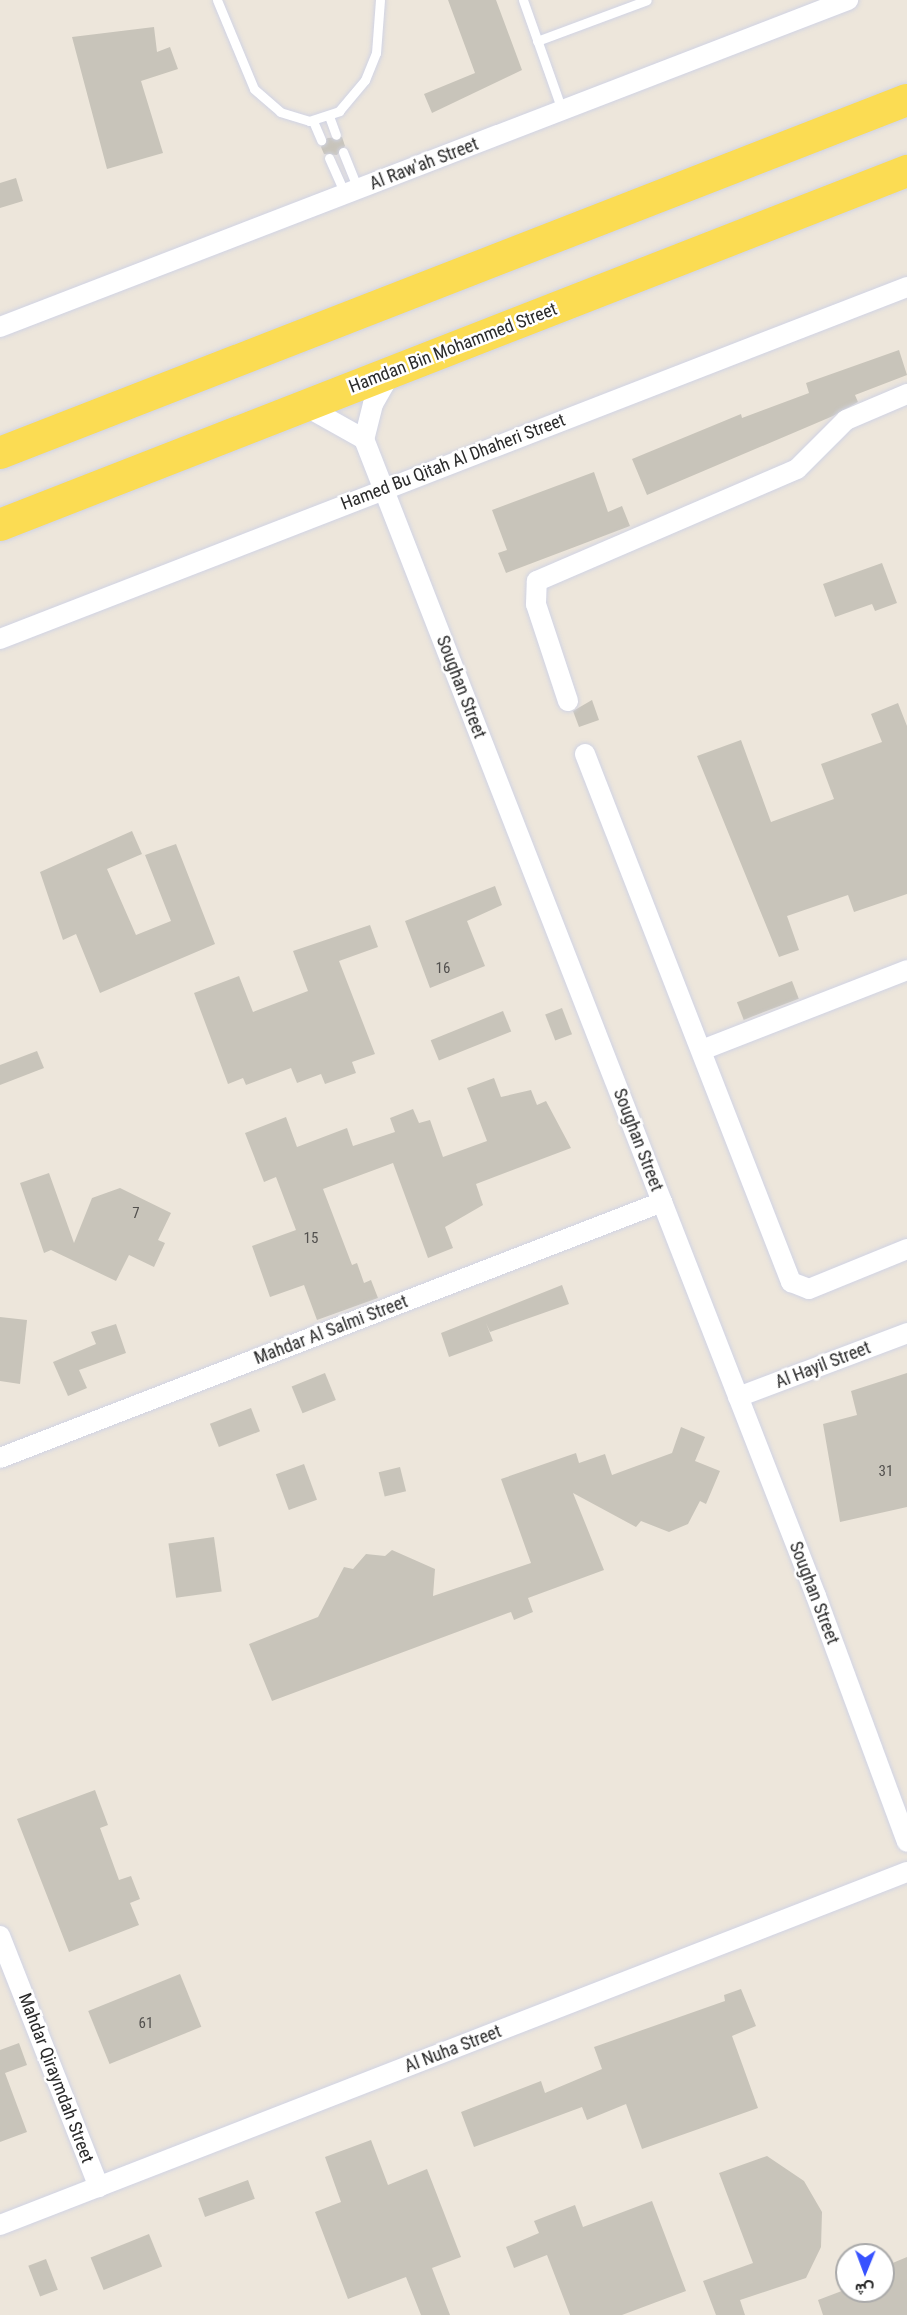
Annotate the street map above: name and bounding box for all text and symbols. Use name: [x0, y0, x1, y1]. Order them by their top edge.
street label: Al Raw'ah Street: [367, 133, 481, 195]
street label: Hamdan Bin Mohammed Street: [346, 298, 560, 398]
street label: Hamed Bu Qitah Al Dhaheri Street: [338, 409, 568, 515]
street label: Soughan Street: [432, 633, 490, 741]
house number: 16: [436, 960, 450, 978]
street label: Soughan Street: [609, 1086, 667, 1194]
house number: 7: [132, 1205, 140, 1223]
house number: 15: [304, 1230, 318, 1248]
street label: Mahdar Al Salmi Street: [251, 1291, 411, 1369]
street label: Al Hayil Street: [772, 1337, 874, 1393]
house number: 31: [879, 1463, 893, 1481]
street label: Soughan Street: [785, 1539, 843, 1647]
street label: Mahdar Qiraymdah Street: [14, 1990, 98, 2166]
house number: 61: [139, 2015, 153, 2033]
street label: Al Nuha Street: [401, 2021, 505, 2077]
north arrow: [835, 2243, 895, 2303]
text: ش: [855, 2280, 875, 2299]

